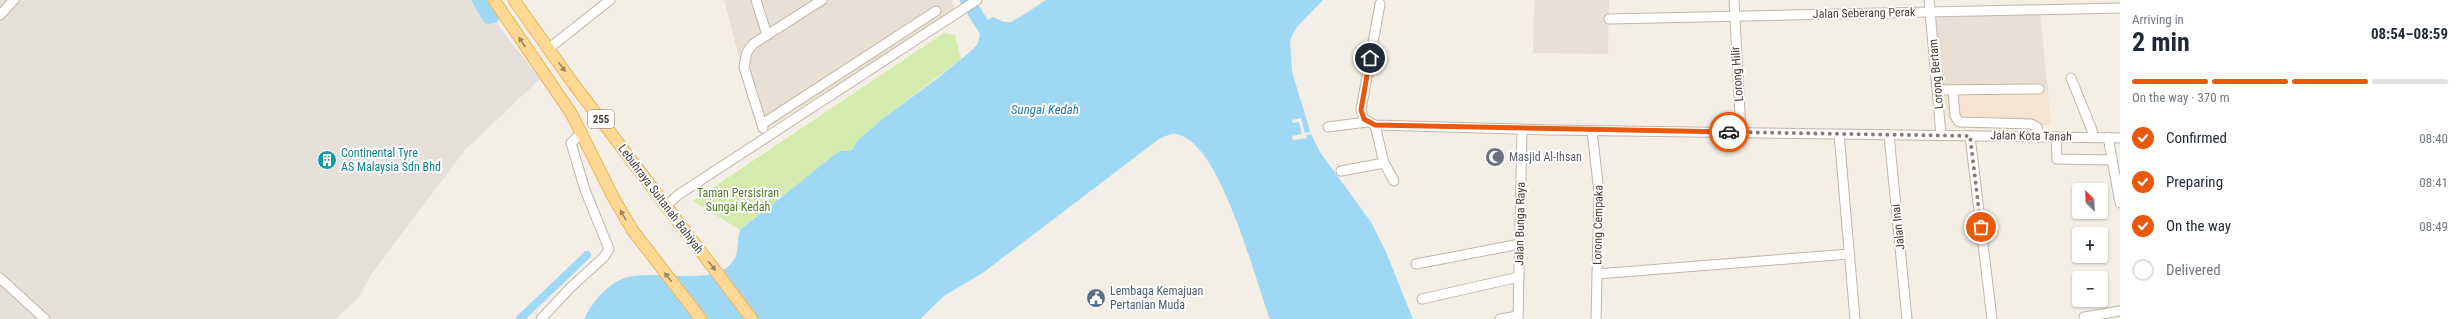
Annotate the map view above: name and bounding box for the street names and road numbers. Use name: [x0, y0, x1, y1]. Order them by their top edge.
street label: Jalan Seberang Perak: [1813, 5, 1916, 21]
street label: Lorong Bertam: [1926, 38, 1946, 110]
street label: Lorong Hilir: [1728, 46, 1746, 102]
road number: 255: [588, 110, 614, 128]
street label: Jalan Kota Tanah: [1990, 128, 2072, 144]
street label: Lebuhraya Sultanah Bahiyah: [615, 142, 707, 256]
street label: Jalan Bunga Raya: [1512, 182, 1528, 266]
street label: Lorong Cempaka: [1590, 185, 1606, 265]
street label: Jalan Inai: [1889, 203, 1907, 251]

